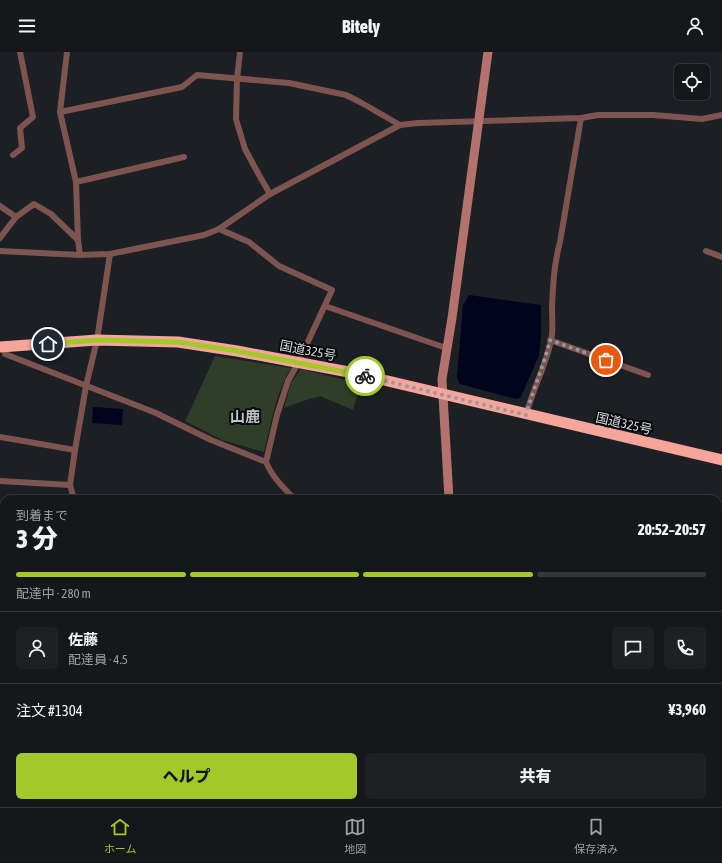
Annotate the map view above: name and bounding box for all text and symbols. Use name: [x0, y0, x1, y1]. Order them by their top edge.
icon: menu: [16, 15, 38, 37]
icon: person: [684, 15, 706, 37]
text: Bitely: [342, 16, 380, 37]
map controls: [674, 64, 710, 100]
button: locate: [674, 64, 710, 100]
pin: [31, 327, 65, 361]
icon: home: [37, 333, 59, 355]
street label: 国道325号: [278, 338, 337, 363]
pin: [589, 343, 623, 377]
icon: bag: [595, 349, 617, 371]
courier: [345, 356, 385, 396]
icon: bike: [354, 365, 376, 387]
district label: 山鹿: [230, 408, 260, 425]
street label: 国道325号: [594, 410, 654, 437]
text: 到着まで: [16, 508, 68, 523]
text: 20:52–20:57: [638, 521, 706, 538]
text: 3 分: [16, 524, 58, 554]
text: 配達中 · 280 m: [16, 586, 91, 601]
button: person: [16, 627, 58, 669]
button: chat: [612, 627, 654, 669]
button: phone: [664, 627, 706, 669]
text: 佐藤: [68, 631, 98, 648]
text: 配達員 · 4.5: [68, 652, 128, 667]
text: ¥3,960: [668, 701, 706, 718]
text: 注文 #1304: [16, 702, 83, 719]
button: ヘルプ: [16, 753, 357, 799]
button: 共有: [365, 753, 706, 799]
tab: ホーム: [104, 816, 137, 856]
tab: 地図: [344, 816, 366, 856]
tab: 保存済み: [574, 816, 618, 856]

